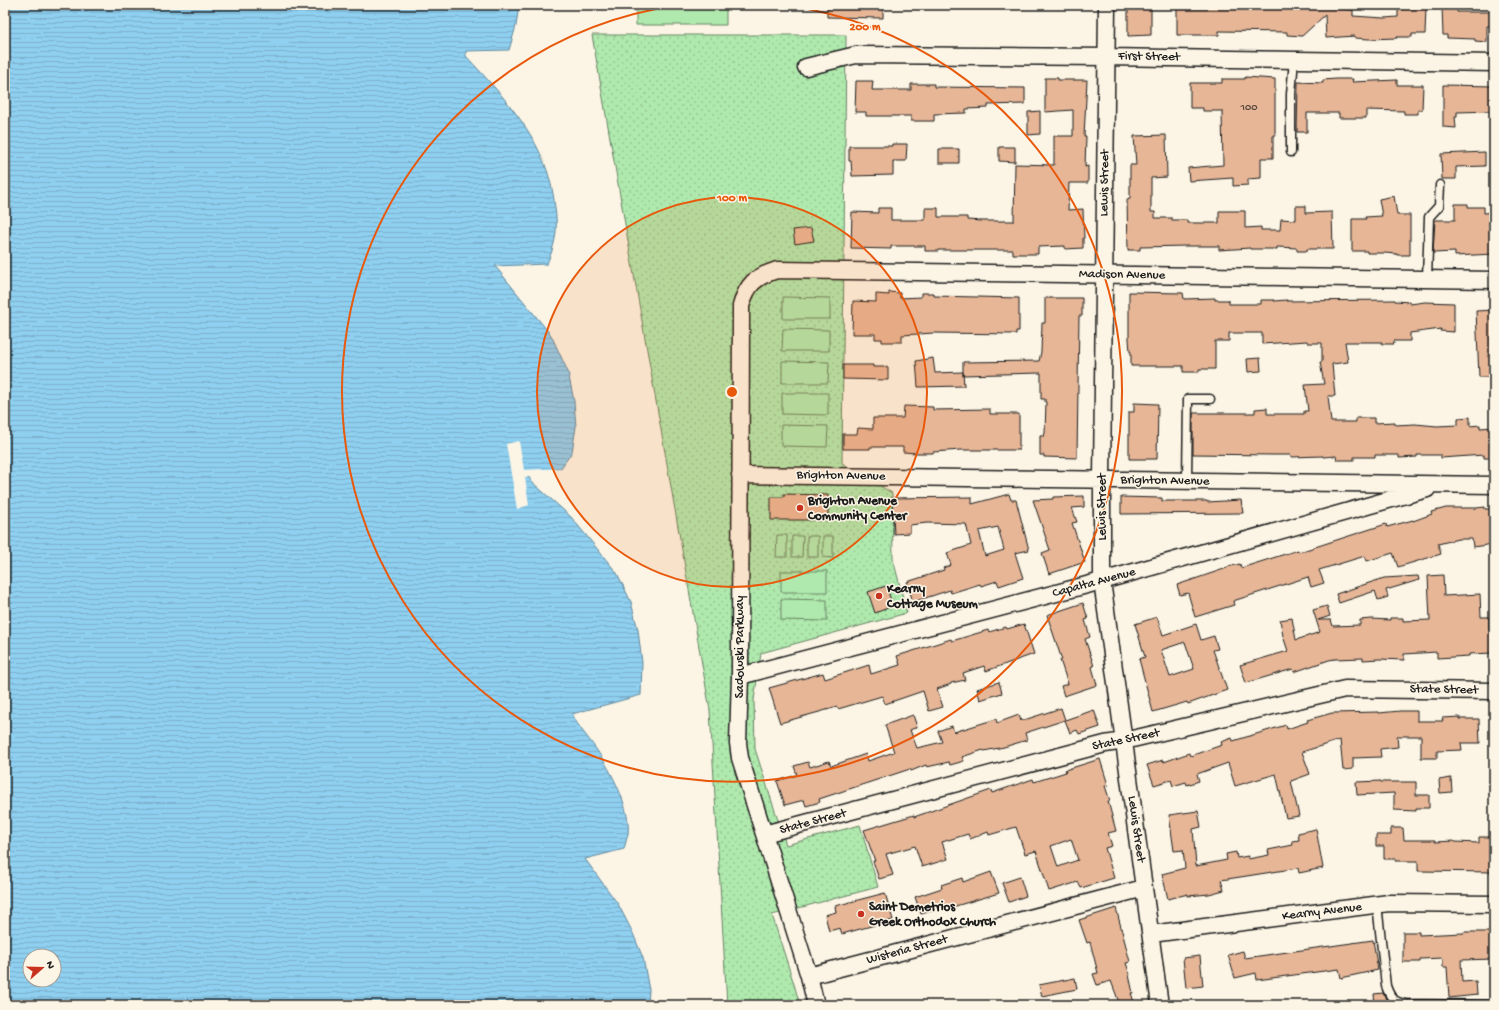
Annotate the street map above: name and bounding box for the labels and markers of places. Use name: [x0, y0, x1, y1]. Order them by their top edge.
centre of rings: [725, 385, 739, 399]
place label: Brighton Avenue Community Center: [807, 494, 908, 524]
marker: Brighton Avenue Community Center: [795, 503, 805, 513]
place label: Kearny Cottage Museum: [886, 582, 979, 612]
marker: Kearny Cottage Museum: [874, 591, 884, 601]
place label: Saint Demetrios Greek Orthodox Church: [869, 900, 996, 930]
marker: Saint Demetrios Greek Orthodox Church: [856, 909, 866, 919]

